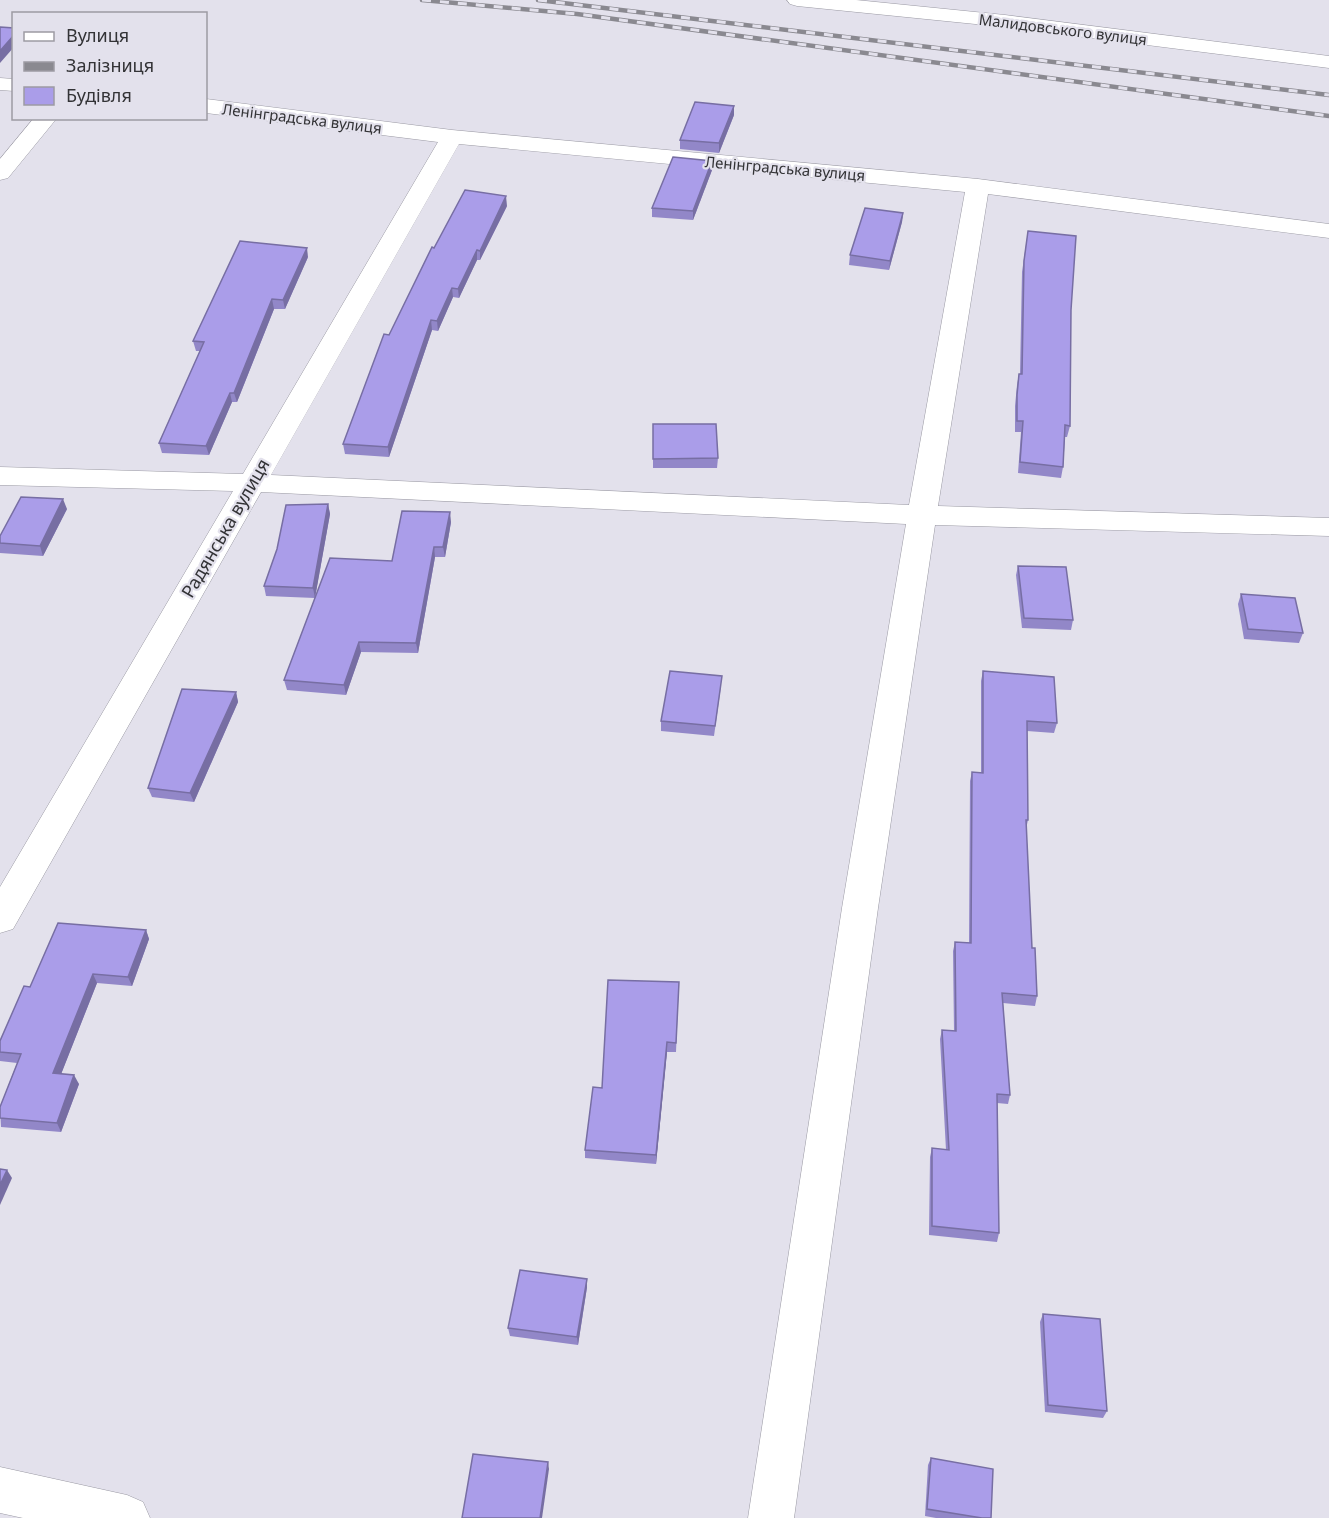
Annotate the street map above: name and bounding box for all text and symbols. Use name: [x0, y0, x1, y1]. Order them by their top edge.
street label: Малидовського вулиця: [978, 9, 1148, 49]
legend: [12, 12, 207, 120]
text: Вулиця: [66, 23, 129, 47]
text: Залізниця: [66, 53, 154, 77]
text: Будівля: [66, 83, 132, 107]
street label: Ленінградська вулиця: [221, 98, 383, 138]
street label: Ленінградська вулиця: [704, 151, 866, 185]
street label: Радянська вулиця: [175, 454, 275, 602]

